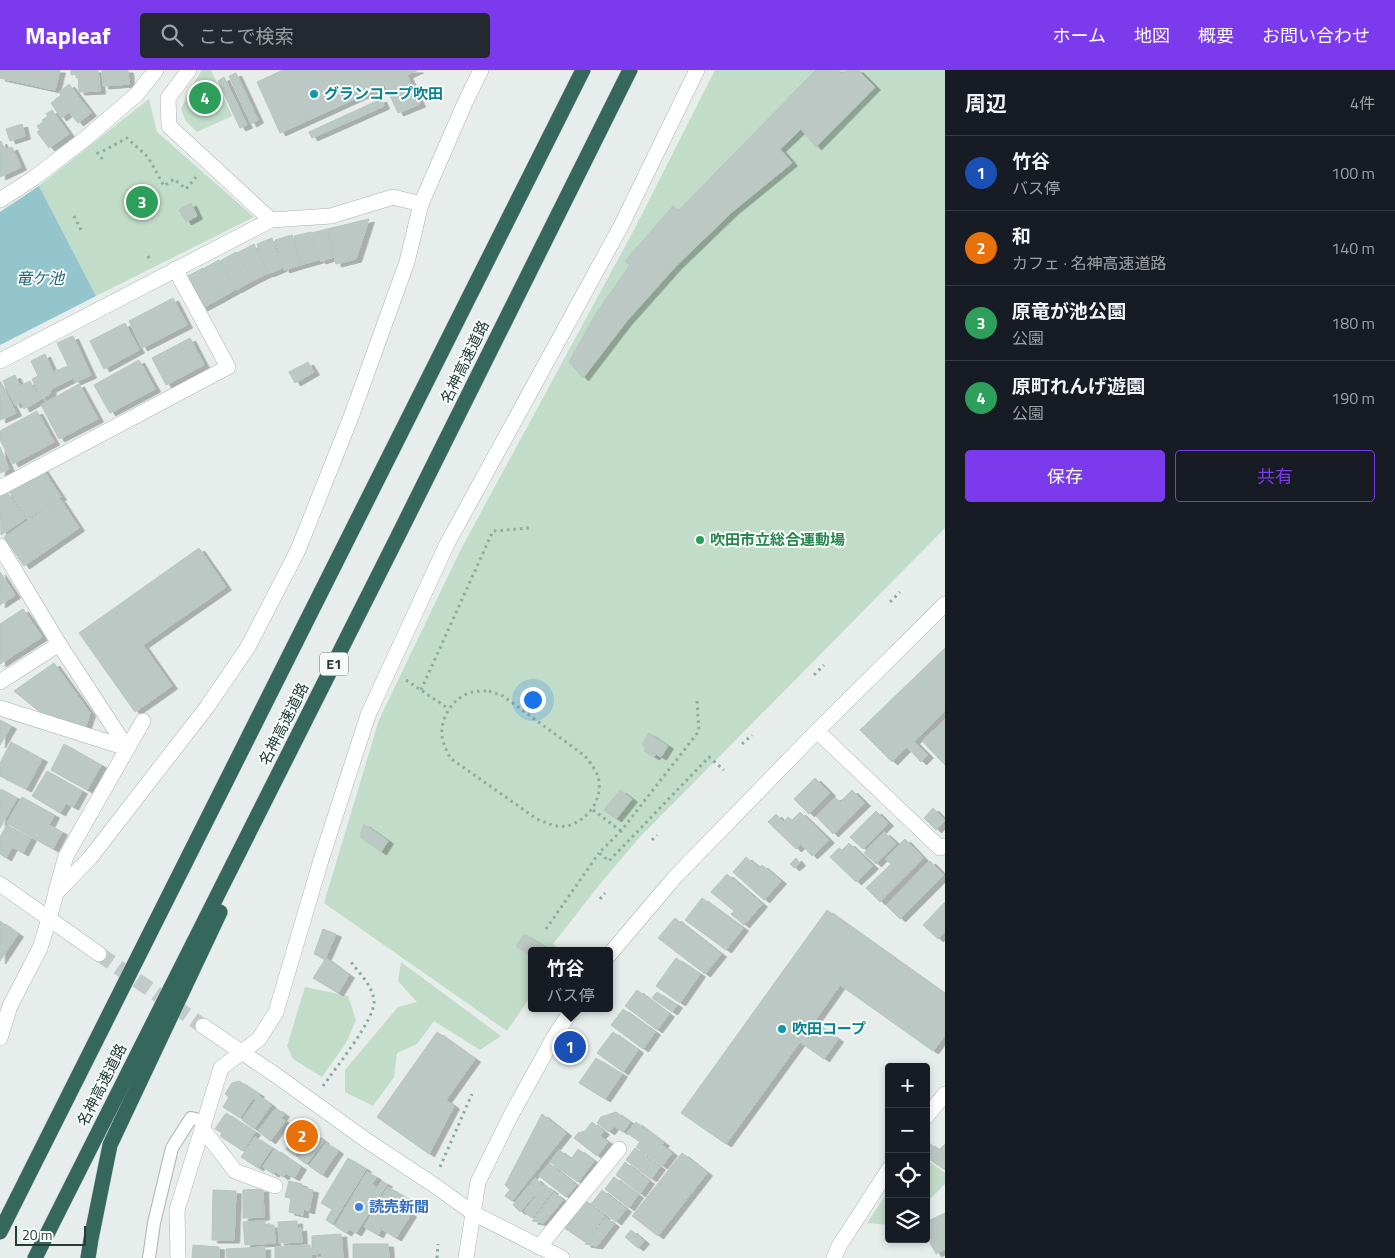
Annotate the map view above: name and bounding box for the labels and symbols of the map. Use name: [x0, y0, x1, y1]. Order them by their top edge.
pin: 4: [189, 79, 221, 117]
place label: グランコープ吹田: [324, 82, 443, 105]
marker: グランコープ吹田: [308, 88, 320, 100]
pin: 3: [126, 183, 158, 221]
water label: 竜ケ池: [16, 266, 66, 290]
street label: 名神高速道路: [434, 316, 495, 407]
place label: 吹田市立総合運動場: [710, 528, 845, 551]
marker: 吹田市立総合運動場: [694, 534, 706, 546]
road number: E1: [320, 652, 348, 676]
street label: 名神高速道路: [253, 678, 314, 769]
your location: [520, 687, 546, 713]
place label: 吹田コープ: [792, 1017, 866, 1040]
marker: 吹田コープ: [776, 1023, 788, 1035]
pin: 1: [554, 1028, 586, 1066]
street label: 名神高速道路: [71, 1039, 132, 1130]
pin: 2: [286, 1117, 318, 1155]
place label: 読売新聞: [369, 1195, 429, 1218]
marker: 読売新聞: [353, 1201, 365, 1213]
scale bar: [15, 1223, 86, 1246]

